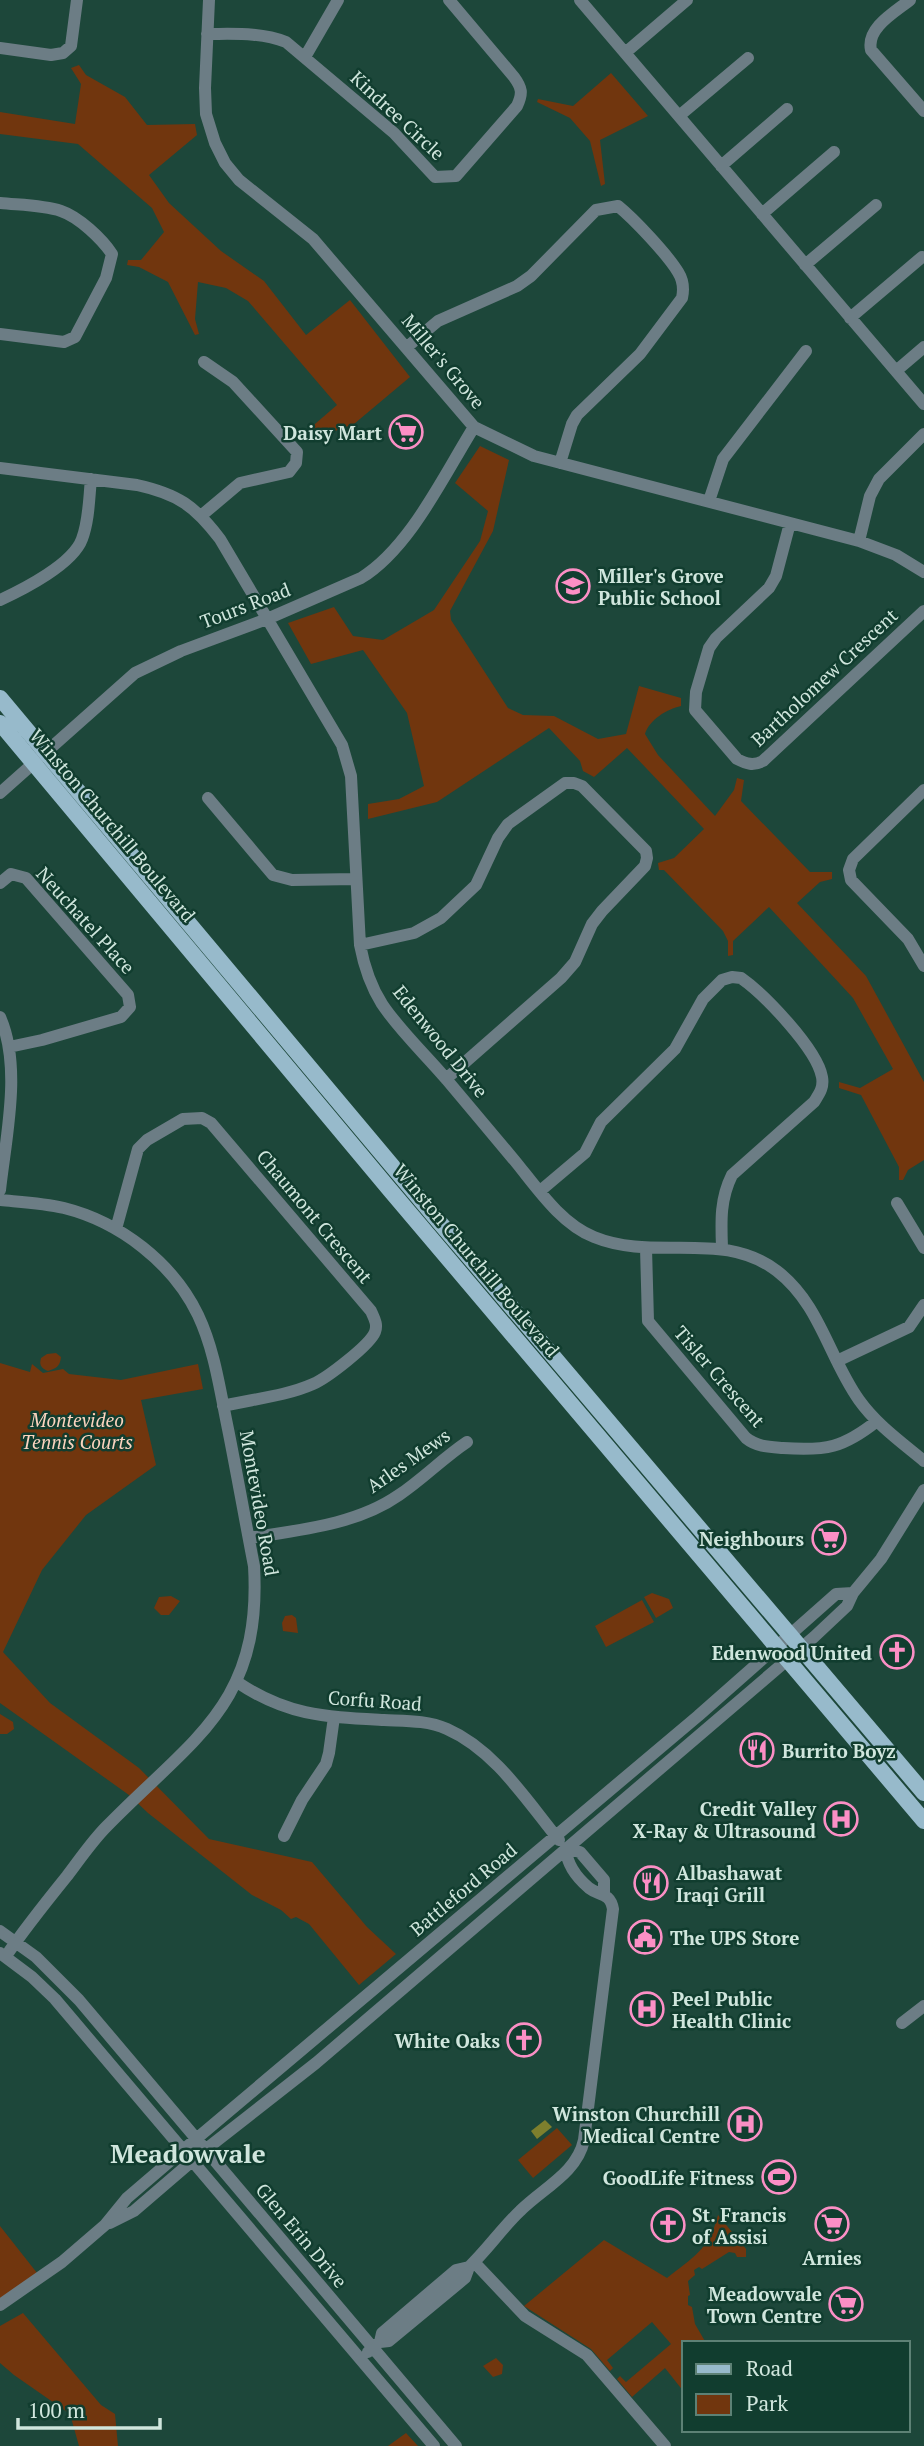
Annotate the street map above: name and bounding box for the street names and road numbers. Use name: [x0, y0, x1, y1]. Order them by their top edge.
street label: Kindree Circle: [346, 65, 450, 165]
street label: Miller's Grove: [397, 308, 491, 414]
street label: Tours Road: [196, 576, 294, 634]
street label: Bartholomew Crescent: [745, 603, 903, 751]
street label: Winston Churchill Boulevard: [25, 723, 202, 927]
street label: Neuchatel Place: [31, 861, 141, 979]
street label: Edenwood Drive: [388, 980, 494, 1102]
street label: Chaumont Crescent: [252, 1144, 378, 1288]
street label: Winston Churchill Boulevard: [389, 1158, 566, 1362]
street label: Tisler Crescent: [669, 1320, 771, 1432]
street label: Arles Mews: [361, 1422, 455, 1498]
street label: Montevideo Road: [235, 1428, 285, 1578]
street label: Corfu Road: [327, 1684, 423, 1716]
street label: Battleford Road: [404, 1837, 522, 1941]
street label: Glen Erin Drive: [251, 2177, 353, 2293]

